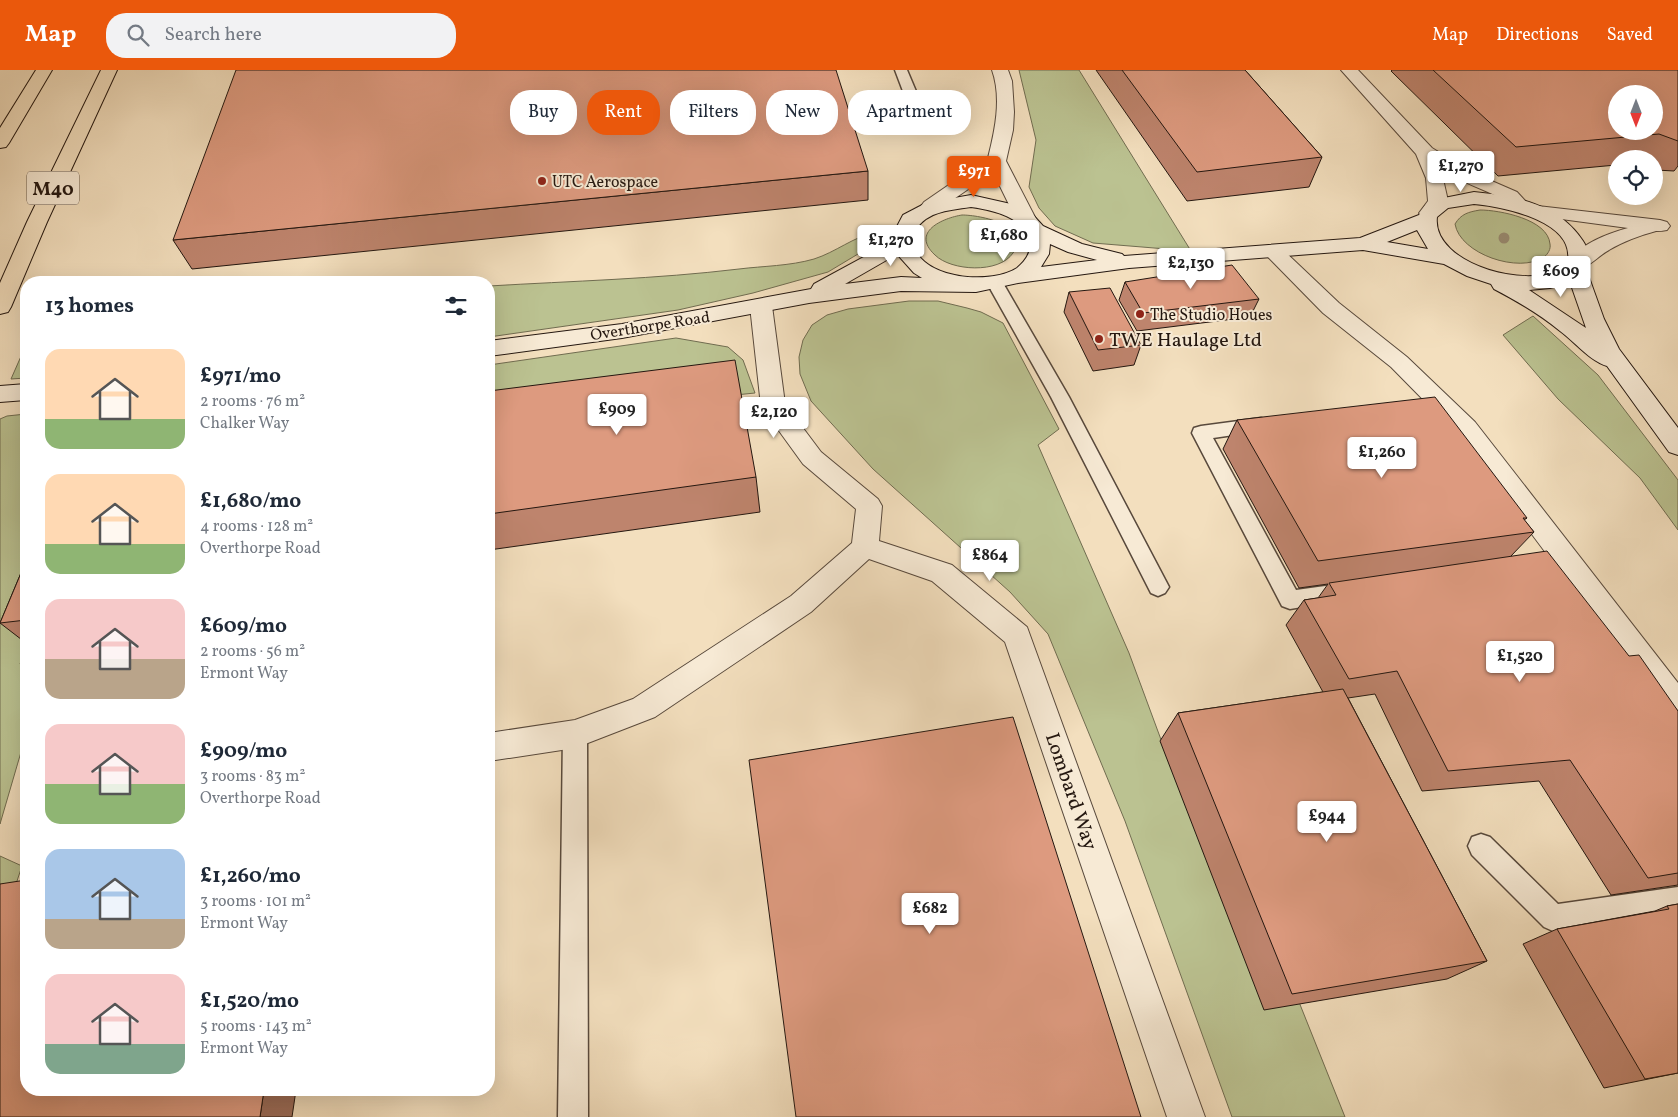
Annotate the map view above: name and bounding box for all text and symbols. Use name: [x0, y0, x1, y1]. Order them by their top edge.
search box: [106, 13, 456, 58]
text: Map: [25, 18, 76, 52]
icon: search: [124, 21, 152, 49]
text: Search here: [164, 22, 262, 48]
text: Map: [1432, 23, 1468, 48]
text: Directions: [1496, 23, 1579, 48]
text: Saved: [1607, 23, 1653, 48]
north arrow: [1608, 85, 1662, 140]
map controls: [1608, 85, 1663, 205]
chip: Buy: [510, 90, 577, 135]
chip: Rent: [587, 90, 660, 135]
chip: Filters: [670, 90, 756, 135]
chip: New: [766, 90, 838, 135]
chip: Apartment: [848, 90, 971, 135]
pin: £1,270: [1420, 150, 1502, 193]
button: locate: [1608, 150, 1663, 205]
pin: £971: [944, 156, 1004, 198]
text: £1,270: [1438, 156, 1484, 178]
text: £971: [958, 161, 990, 183]
road number: M40: [27, 172, 79, 204]
place label: UTC Aerospace: [552, 172, 658, 194]
marker: UTC Aerospace: [536, 175, 548, 187]
pin: £1,680: [963, 220, 1045, 262]
pin: £1,270: [850, 224, 932, 267]
text: £1,680: [980, 225, 1028, 247]
text: £1,270: [868, 230, 914, 252]
pin: £2,130: [1150, 248, 1232, 290]
text: £2,130: [1168, 253, 1214, 275]
pin: £609: [1531, 256, 1591, 298]
text: £609: [1543, 261, 1579, 283]
text: 13 homes: [45, 292, 134, 321]
icon: filters: [442, 292, 470, 320]
place label: The Studio Houes: [1150, 305, 1273, 327]
street label: Overthorpe Road: [589, 307, 712, 347]
marker: The Studio Houes: [1134, 308, 1146, 320]
place label: TWE Haulage Ltd: [1109, 327, 1262, 355]
marker: TWE Haulage Ltd: [1093, 333, 1105, 345]
text: £971/mo: [200, 362, 281, 391]
icon: home: [85, 369, 145, 429]
text: 2 rooms · 76 m²: [200, 391, 305, 413]
pin: £909: [587, 394, 647, 436]
pin: £2,120: [733, 396, 815, 439]
text: £909: [599, 399, 636, 421]
text: £2,120: [751, 402, 797, 424]
text: Chalker Way: [200, 413, 289, 435]
pin: £1,260: [1341, 436, 1423, 479]
text: £1,260: [1358, 442, 1406, 464]
text: £1,680/mo: [200, 487, 301, 516]
icon: home: [85, 494, 145, 554]
text: 4 rooms · 128 m²: [200, 516, 313, 538]
text: Overthorpe Road: [200, 538, 321, 560]
pin: £864: [960, 540, 1020, 582]
text: £864: [972, 545, 1008, 567]
text: £609/mo: [200, 612, 287, 641]
icon: home: [85, 619, 145, 679]
pin: £1,520: [1479, 640, 1561, 683]
text: 2 rooms · 56 m²: [200, 641, 305, 663]
text: £1,520: [1497, 646, 1543, 668]
text: Ermont Way: [200, 663, 288, 685]
street label: Lombard Way: [1037, 729, 1103, 854]
text: £909/mo: [200, 737, 287, 766]
icon: home: [85, 744, 145, 804]
text: 3 rooms · 83 m²: [200, 766, 305, 788]
text: Overthorpe Road: [200, 788, 321, 810]
pin: £944: [1297, 800, 1357, 843]
text: £944: [1308, 806, 1346, 828]
text: £1,260/mo: [200, 862, 301, 891]
icon: home: [85, 869, 145, 929]
text: 3 rooms · 101 m²: [200, 891, 311, 913]
pin: £682: [900, 892, 960, 935]
text: £682: [913, 898, 947, 920]
text: Ermont Way: [200, 913, 288, 935]
text: £1,520/mo: [200, 987, 299, 1016]
icon: home: [85, 994, 145, 1054]
text: 5 rooms · 143 m²: [200, 1016, 312, 1038]
text: Ermont Way: [200, 1038, 288, 1060]

